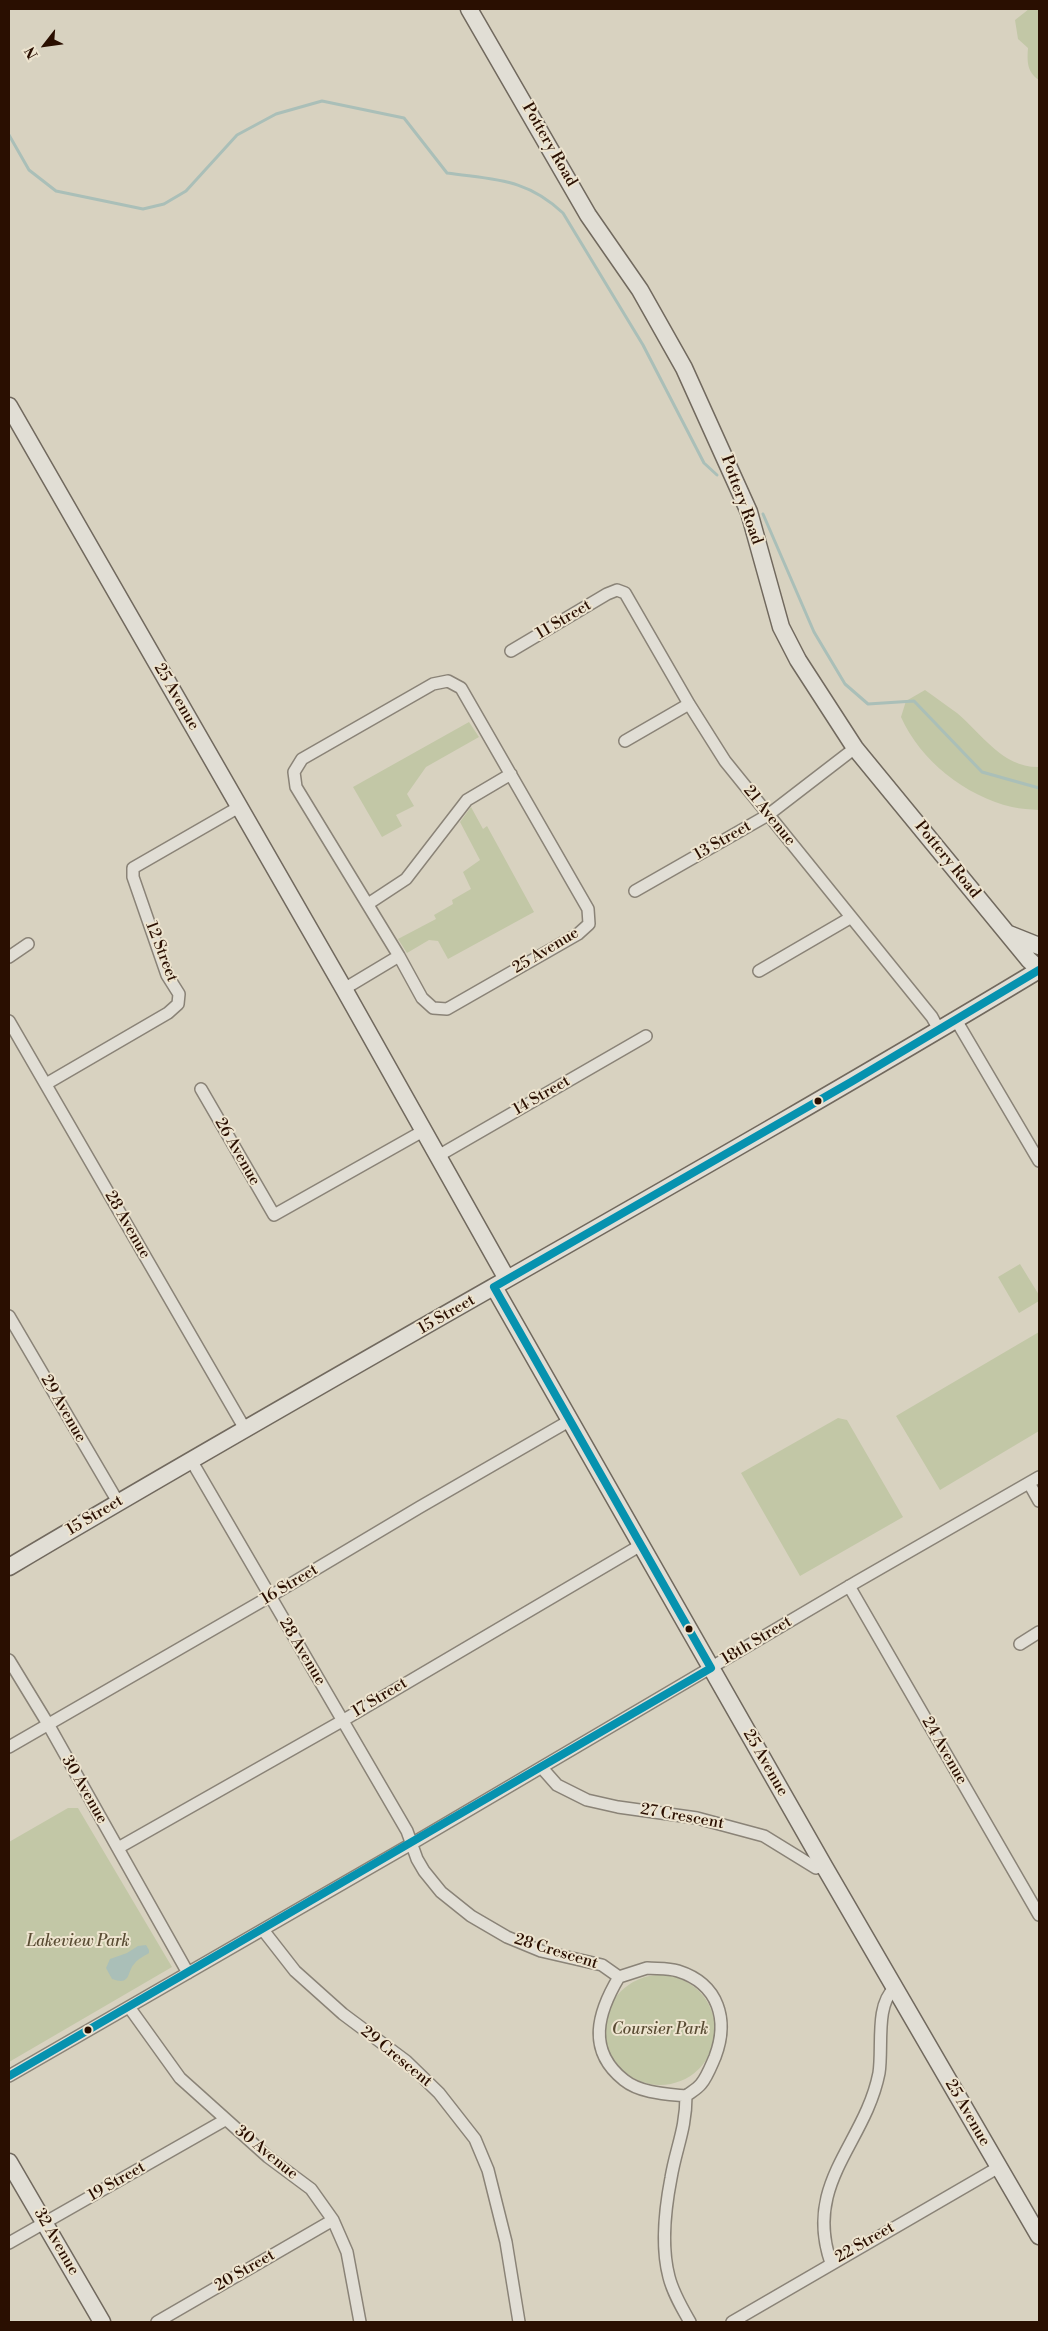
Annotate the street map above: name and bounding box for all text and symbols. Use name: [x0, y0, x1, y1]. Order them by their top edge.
north arrow: [20, 20, 70, 70]
text: N: [21, 43, 43, 62]
street label: Pottery Road: [517, 100, 581, 190]
street label: Pottery Road: [716, 453, 766, 547]
street label: 11 Street: [533, 596, 595, 644]
street label: 25 Avenue: [149, 660, 203, 734]
street label: 21 Avenue: [739, 782, 799, 850]
street label: 13 Street: [691, 817, 755, 865]
street label: Pottery Road: [910, 818, 984, 902]
street label: 12 Street: [141, 919, 181, 985]
street label: 25 Avenue: [509, 924, 583, 978]
street label: 14 Street: [510, 1072, 574, 1120]
unlabelled marker: [813, 1096, 823, 1106]
street label: 26 Avenue: [210, 1115, 264, 1189]
street label: 28 Avenue: [100, 1188, 154, 1262]
street label: 15 Street: [415, 1291, 479, 1339]
street label: 29 Avenue: [36, 1372, 90, 1446]
street label: 15 Street: [63, 1492, 127, 1540]
street label: 16 Street: [258, 1561, 322, 1609]
street label: 18th Street: [718, 1613, 796, 1669]
street label: 28 Avenue: [274, 1615, 330, 1689]
unlabelled marker: [684, 1624, 694, 1634]
street label: 17 Street: [349, 1674, 411, 1722]
street label: 24 Avenue: [917, 1714, 971, 1788]
street label: 25 Avenue: [738, 1726, 792, 1800]
street label: 30 Avenue: [57, 1753, 111, 1827]
street label: 27 Crescent: [639, 1800, 725, 1834]
street label: 28 Crescent: [512, 1930, 600, 1974]
park label: Lakeview Park: [26, 1932, 130, 1952]
park label: Coursier Park: [612, 2020, 708, 2040]
street label: 29 Crescent: [356, 2022, 436, 2092]
unlabelled marker: [83, 2025, 93, 2035]
street label: 25 Avenue: [940, 2076, 994, 2150]
street label: 30 Avenue: [231, 2122, 301, 2184]
street label: 19 Street: [85, 2158, 149, 2206]
street label: 32 Avenue: [29, 2205, 83, 2279]
street label: 22 Street: [832, 2218, 898, 2268]
street label: 20 Street: [211, 2246, 279, 2296]

